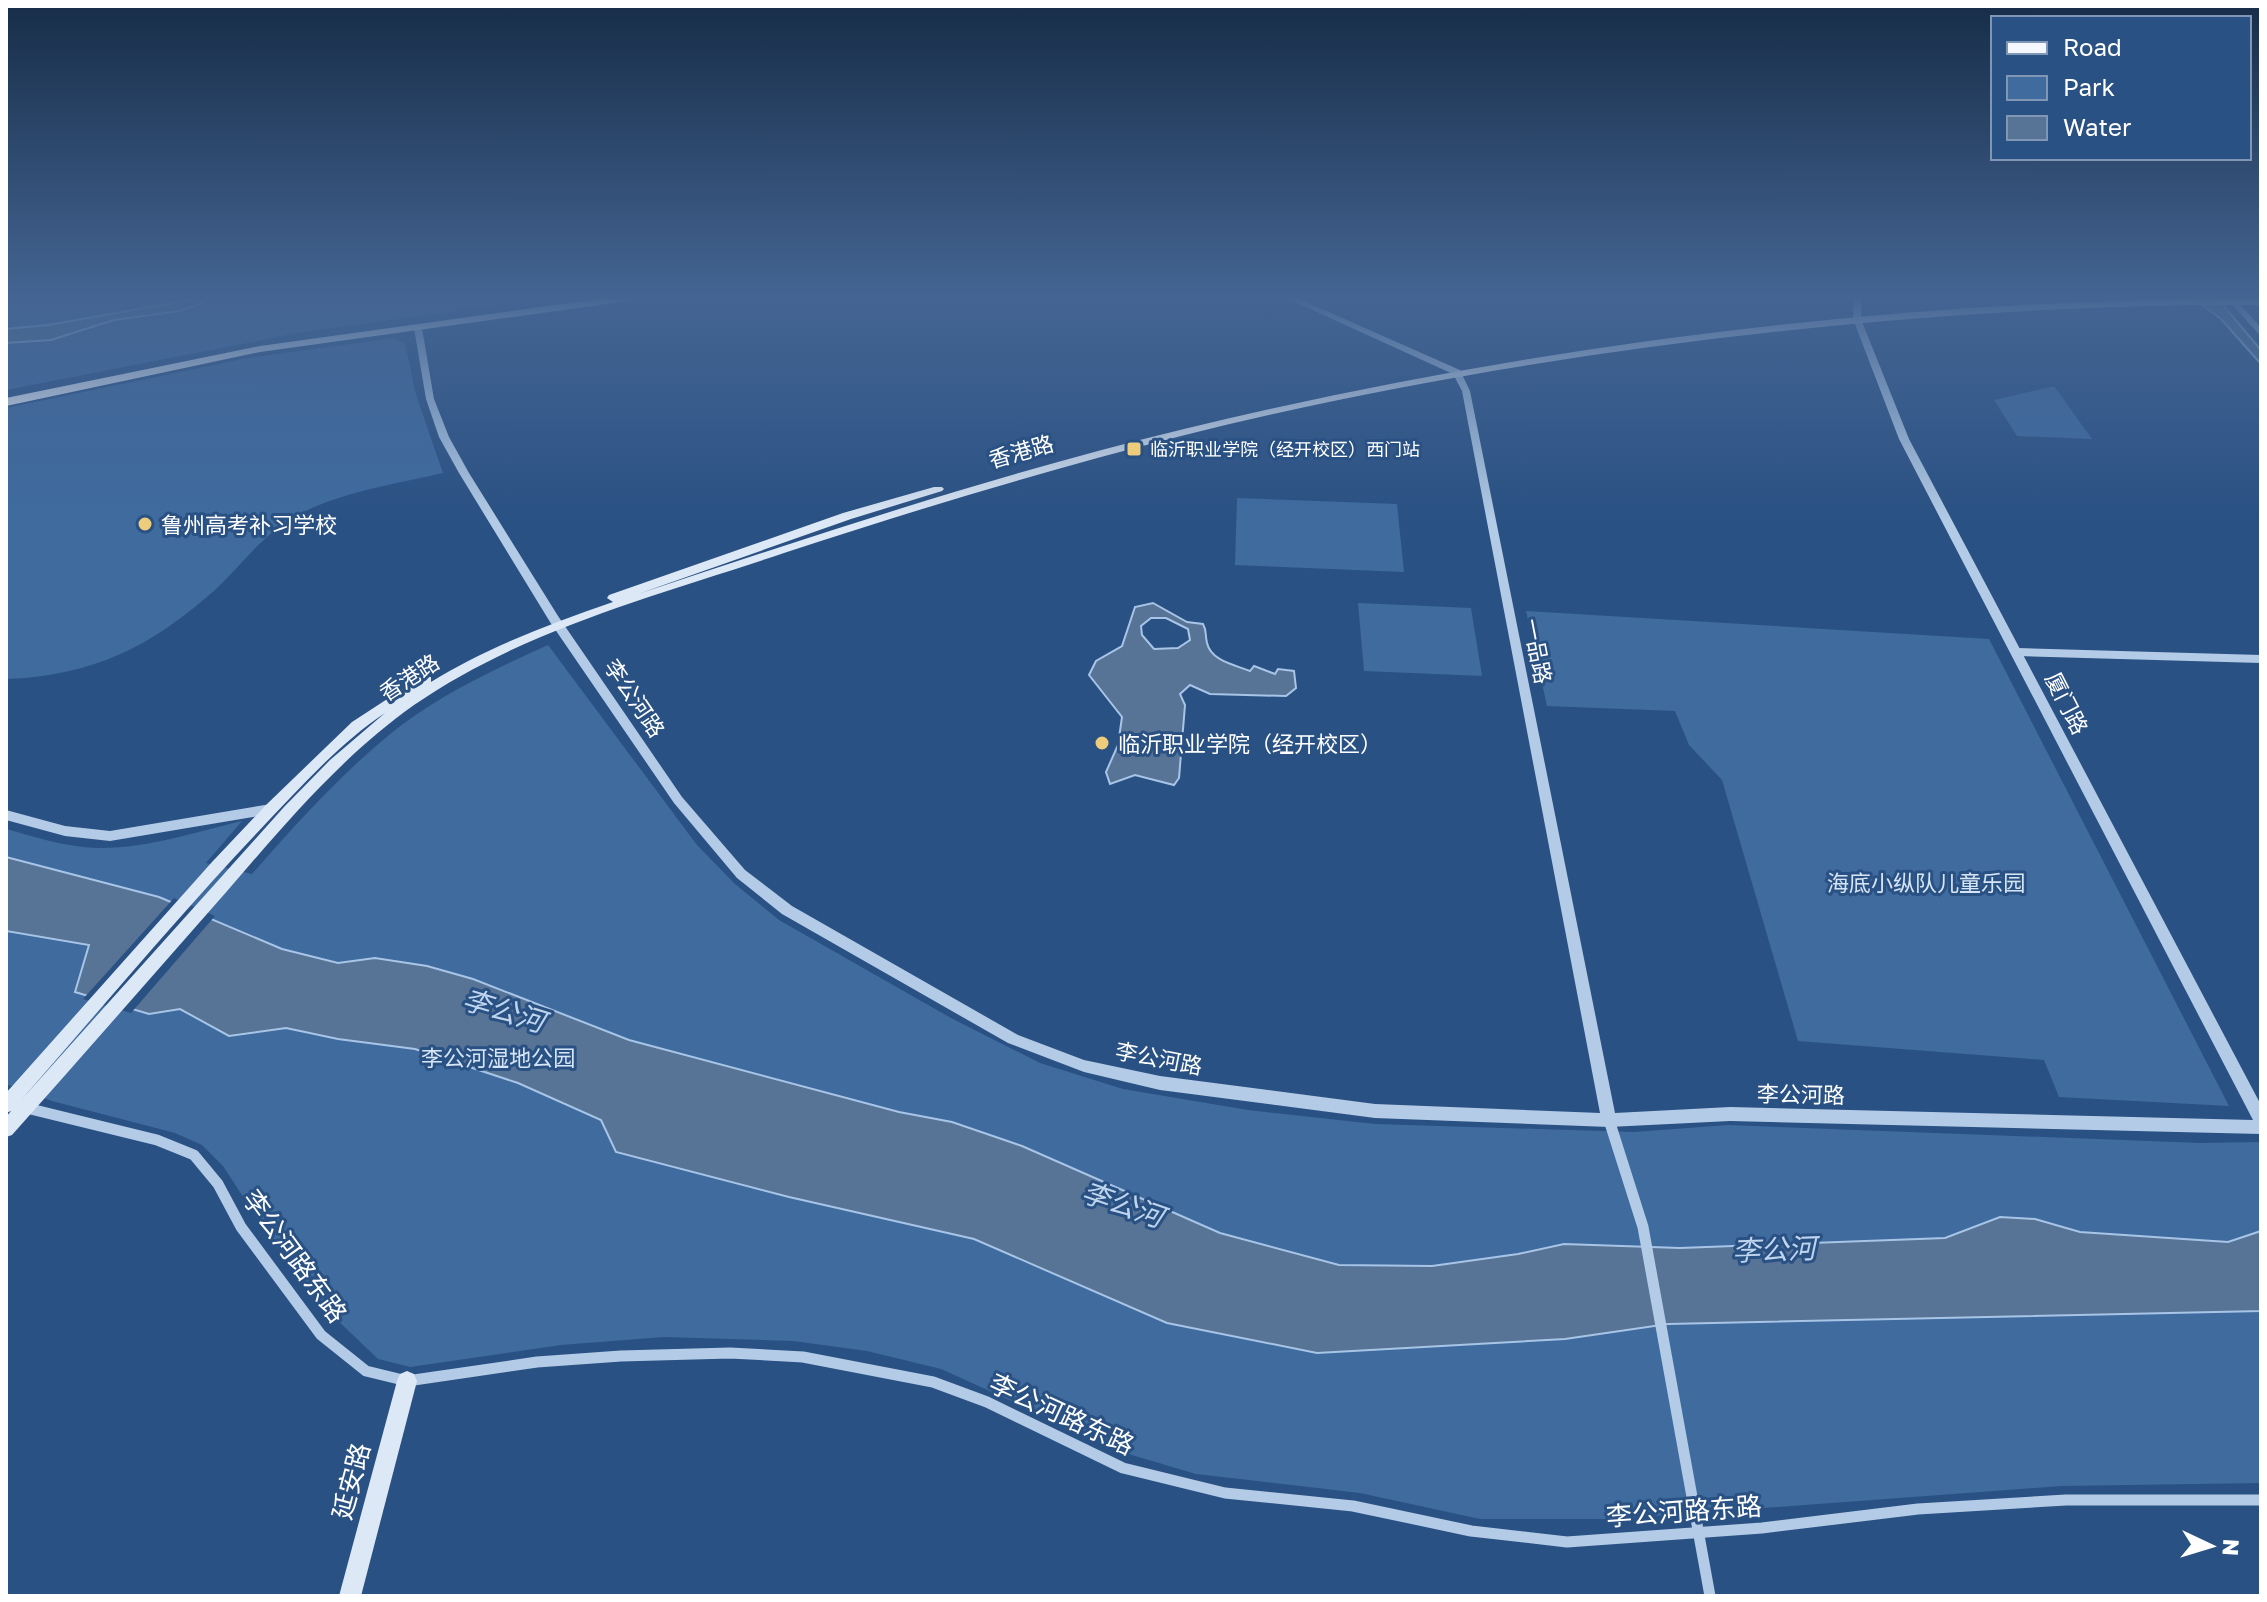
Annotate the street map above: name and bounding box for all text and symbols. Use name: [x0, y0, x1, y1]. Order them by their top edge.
legend: [1991, 16, 2251, 160]
text: Road: [2063, 32, 2122, 61]
text: Park: [2063, 72, 2115, 101]
text: Water: [2063, 112, 2131, 141]
street label: 香港路: [986, 429, 1056, 473]
place label: 临沂职业学院（经开校区）西门站: [1150, 438, 1420, 460]
marker: 临沂职业学院（经开校区）西门站: [1125, 440, 1143, 458]
place label: 鲁州高考补习学校: [161, 511, 337, 538]
marker: 鲁州高考补习学校: [136, 515, 154, 533]
street label: 一品路: [1518, 616, 1558, 686]
street label: 香港路: [374, 648, 444, 706]
street label: 李公河路: [599, 654, 671, 742]
street label: 厦门路: [2040, 667, 2094, 739]
place label: 临沂职业学院（经开校区）: [1118, 730, 1382, 757]
marker: 临沂职业学院（经开校区）: [1093, 734, 1111, 752]
park label: 海底小纵队儿童乐园: [1827, 869, 2025, 896]
water label: 李公河: [459, 982, 554, 1040]
street label: 李公河路: [1113, 1036, 1205, 1080]
park label: 李公河湿地公园: [421, 1044, 575, 1071]
street label: 李公河路: [1757, 1080, 1845, 1108]
water label: 李公河: [1078, 1175, 1173, 1235]
street label: 李公河路东路: [237, 1184, 353, 1328]
water label: 李公河: [1731, 1231, 1822, 1267]
street label: 李公河路东路: [985, 1367, 1139, 1461]
street label: 延安路: [326, 1439, 376, 1523]
street label: 李公河路东路: [1605, 1490, 1763, 1532]
north arrow: [2171, 1506, 2251, 1586]
text: N: [2217, 1538, 2246, 1557]

